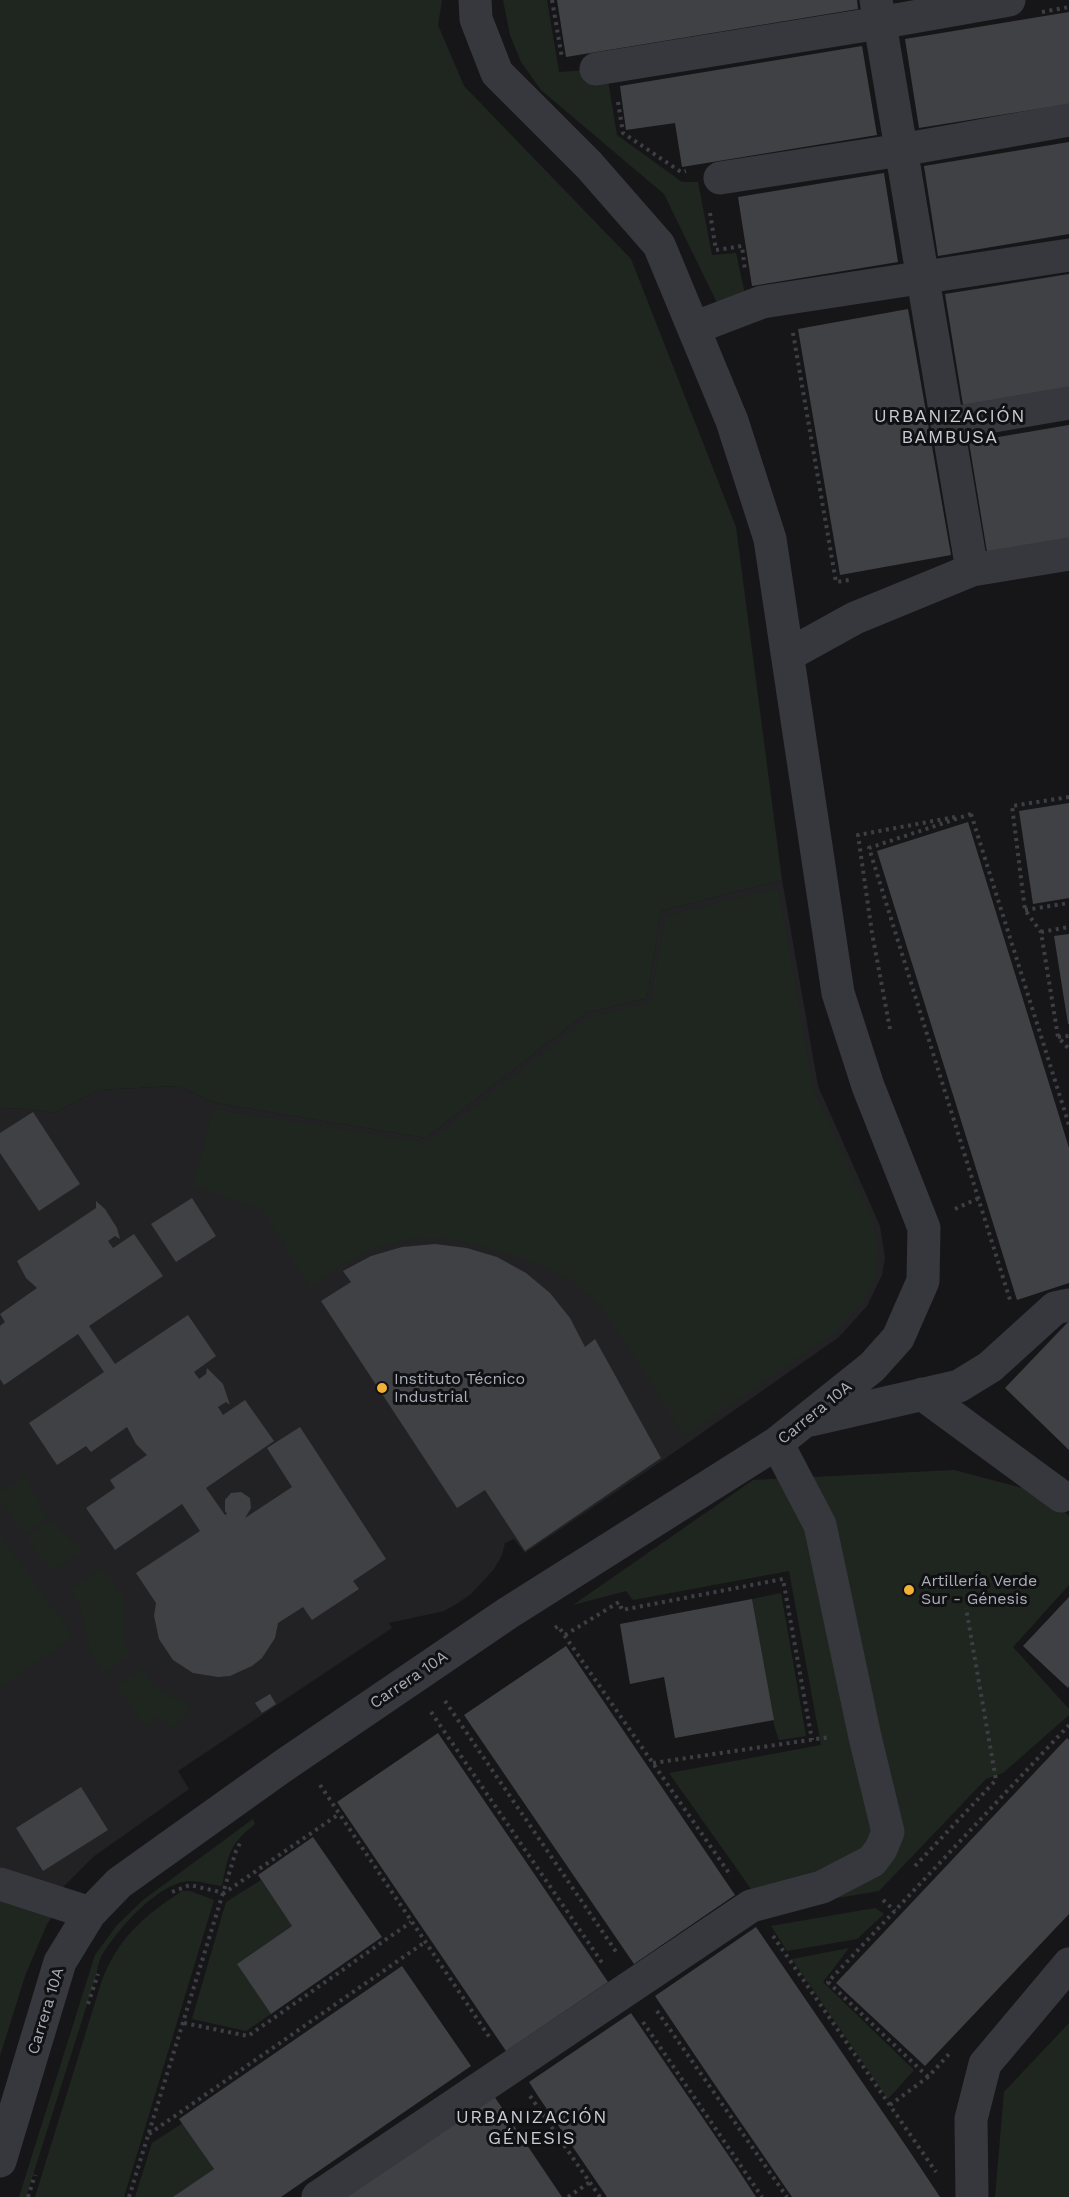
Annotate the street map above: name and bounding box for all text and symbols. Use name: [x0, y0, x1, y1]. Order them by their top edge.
district label: URBANIZACIÓN BAMBUSA: [874, 406, 1026, 448]
place label: Instituto Técnico Industrial: [394, 1369, 525, 1407]
street label: Carrera 10A: [774, 1377, 856, 1449]
marker: Instituto Técnico Industrial: [375, 1381, 389, 1395]
place label: Artillería Verde Sur - Génesis: [921, 1571, 1037, 1609]
marker: Artillería Verde Sur - Génesis: [902, 1583, 916, 1597]
street label: Carrera 10A: [366, 1647, 452, 1713]
street label: Carrera 10A: [24, 1965, 68, 2057]
district label: URBANIZACIÓN GÉNESIS: [456, 2107, 608, 2150]

